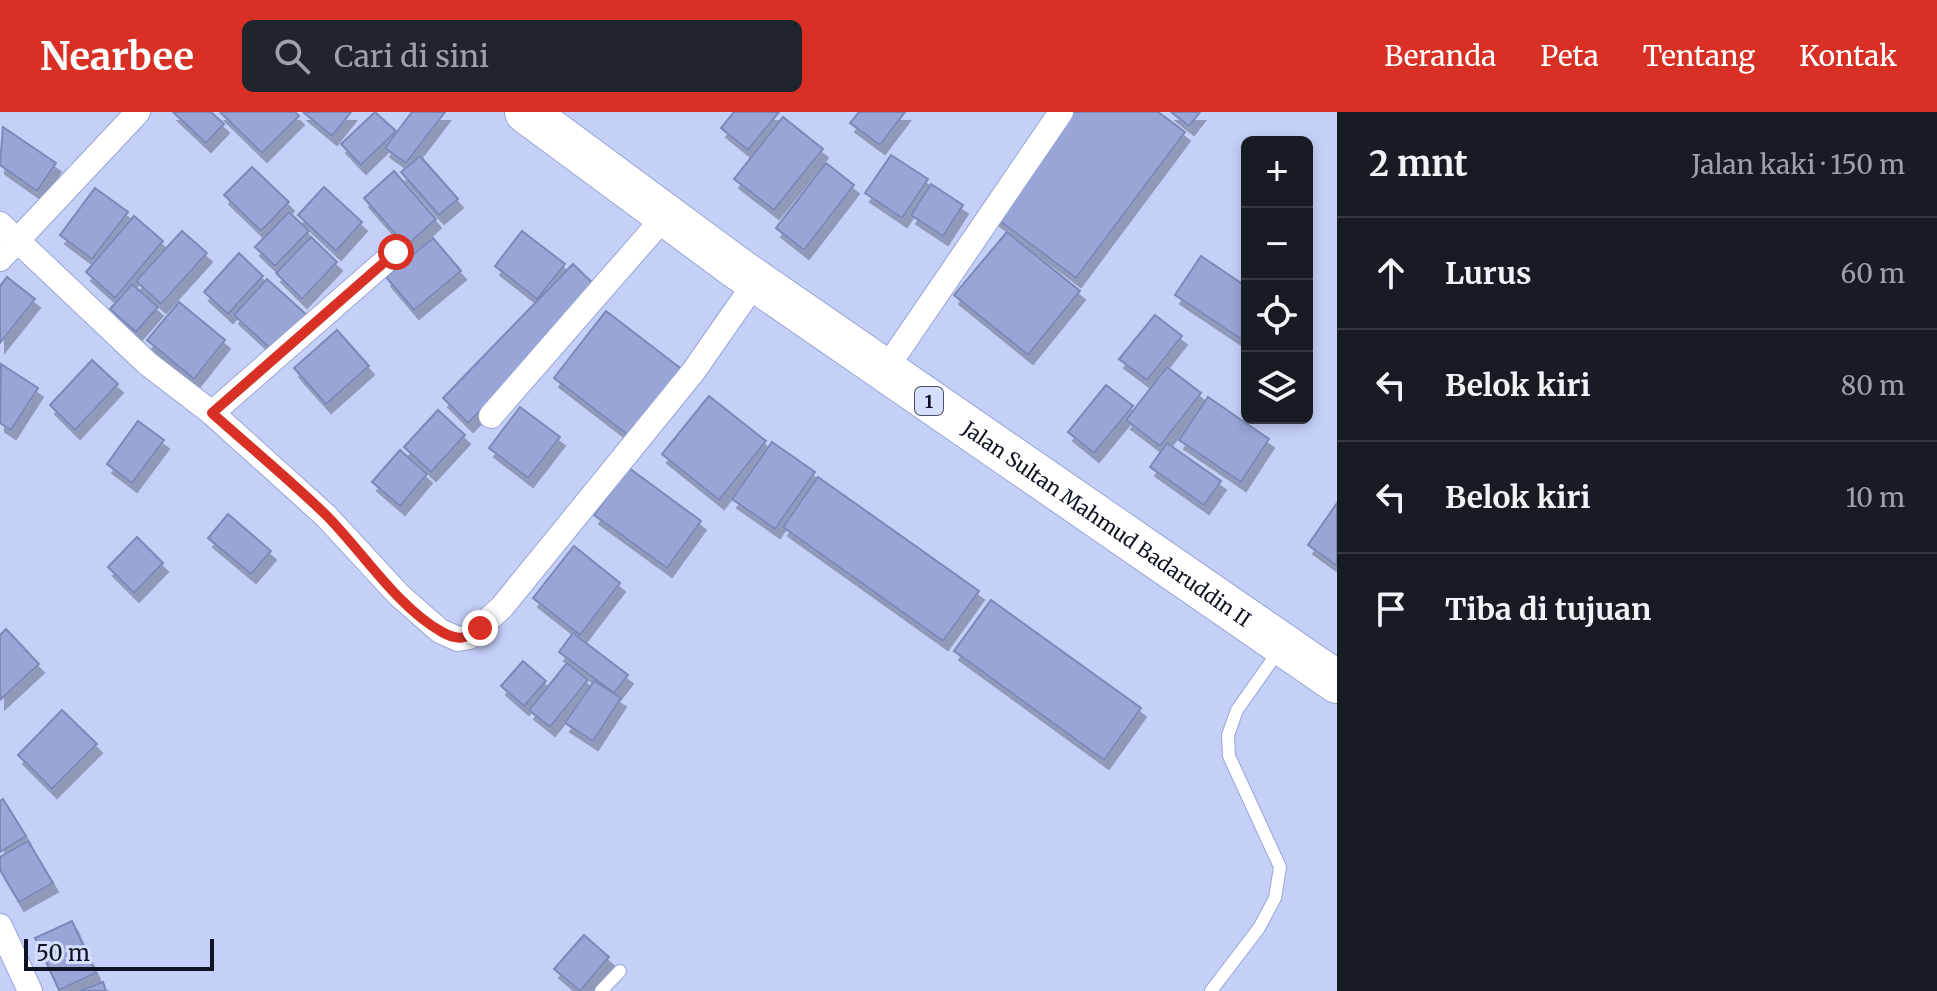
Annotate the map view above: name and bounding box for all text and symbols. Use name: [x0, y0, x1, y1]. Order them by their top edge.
search box: [242, 20, 802, 92]
text: Nearbee: [40, 33, 194, 80]
icon: search: [270, 34, 314, 78]
text: Cari di sini: [334, 37, 489, 75]
text: Beranda: [1384, 38, 1496, 74]
text: Peta: [1540, 38, 1599, 74]
text: Tentang: [1643, 38, 1755, 74]
text: Kontak: [1799, 38, 1897, 74]
map controls: [1241, 136, 1313, 424]
button: +: [1241, 136, 1313, 208]
text: 2 mnt: [1369, 143, 1468, 185]
text: Jalan kaki · 150 m: [1692, 148, 1905, 181]
button: −: [1241, 208, 1313, 280]
route start: [378, 234, 414, 270]
icon: ahead: [1369, 251, 1413, 295]
text: Lurus: [1445, 254, 1532, 292]
text: 60 m: [1841, 257, 1905, 290]
button: locate: [1241, 280, 1313, 352]
button: layers: [1241, 352, 1313, 424]
icon: left: [1369, 363, 1413, 407]
text: Belok kiri: [1445, 366, 1591, 404]
text: 80 m: [1841, 369, 1905, 402]
road number: 1: [915, 387, 943, 415]
street label: Jalan Sultan Mahmud Badaruddin II: [957, 415, 1256, 631]
icon: left: [1369, 475, 1413, 519]
text: Belok kiri: [1445, 478, 1591, 516]
text: 10 m: [1846, 481, 1905, 514]
icon: arrive: [1369, 587, 1413, 631]
text: Tiba di tujuan: [1445, 590, 1651, 628]
route end: [462, 610, 498, 646]
scale bar: [24, 935, 214, 971]
text: 50 m: [36, 939, 90, 967]

